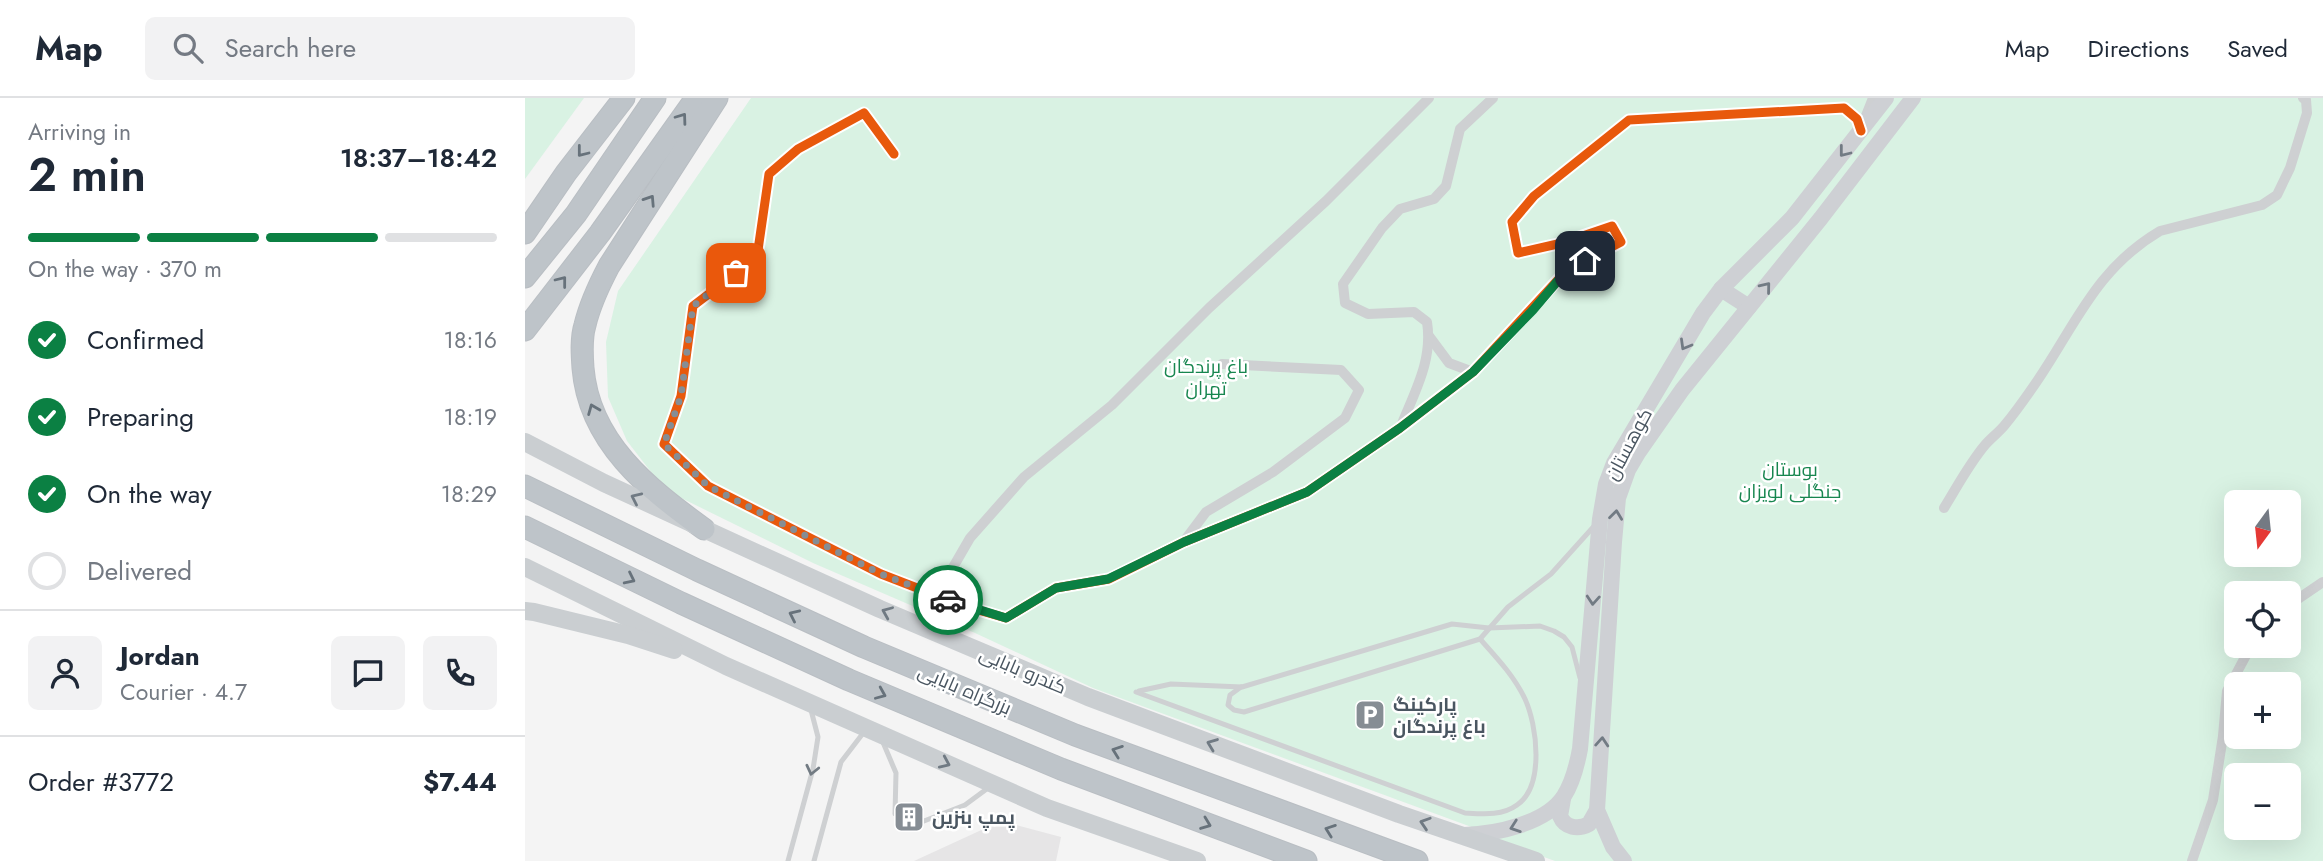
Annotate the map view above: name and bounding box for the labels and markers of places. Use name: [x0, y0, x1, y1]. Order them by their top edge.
pin: [1555, 231, 1615, 291]
pin: [706, 243, 766, 303]
place label: پارکینگ باغ پرندگان: [1393, 691, 1486, 740]
parking icon: پارکینگ باغ پرندگان: [1353, 698, 1387, 732]
building icon: پمپ بنزین: [892, 800, 926, 834]
place label: پمپ بنزین: [932, 804, 1015, 831]

